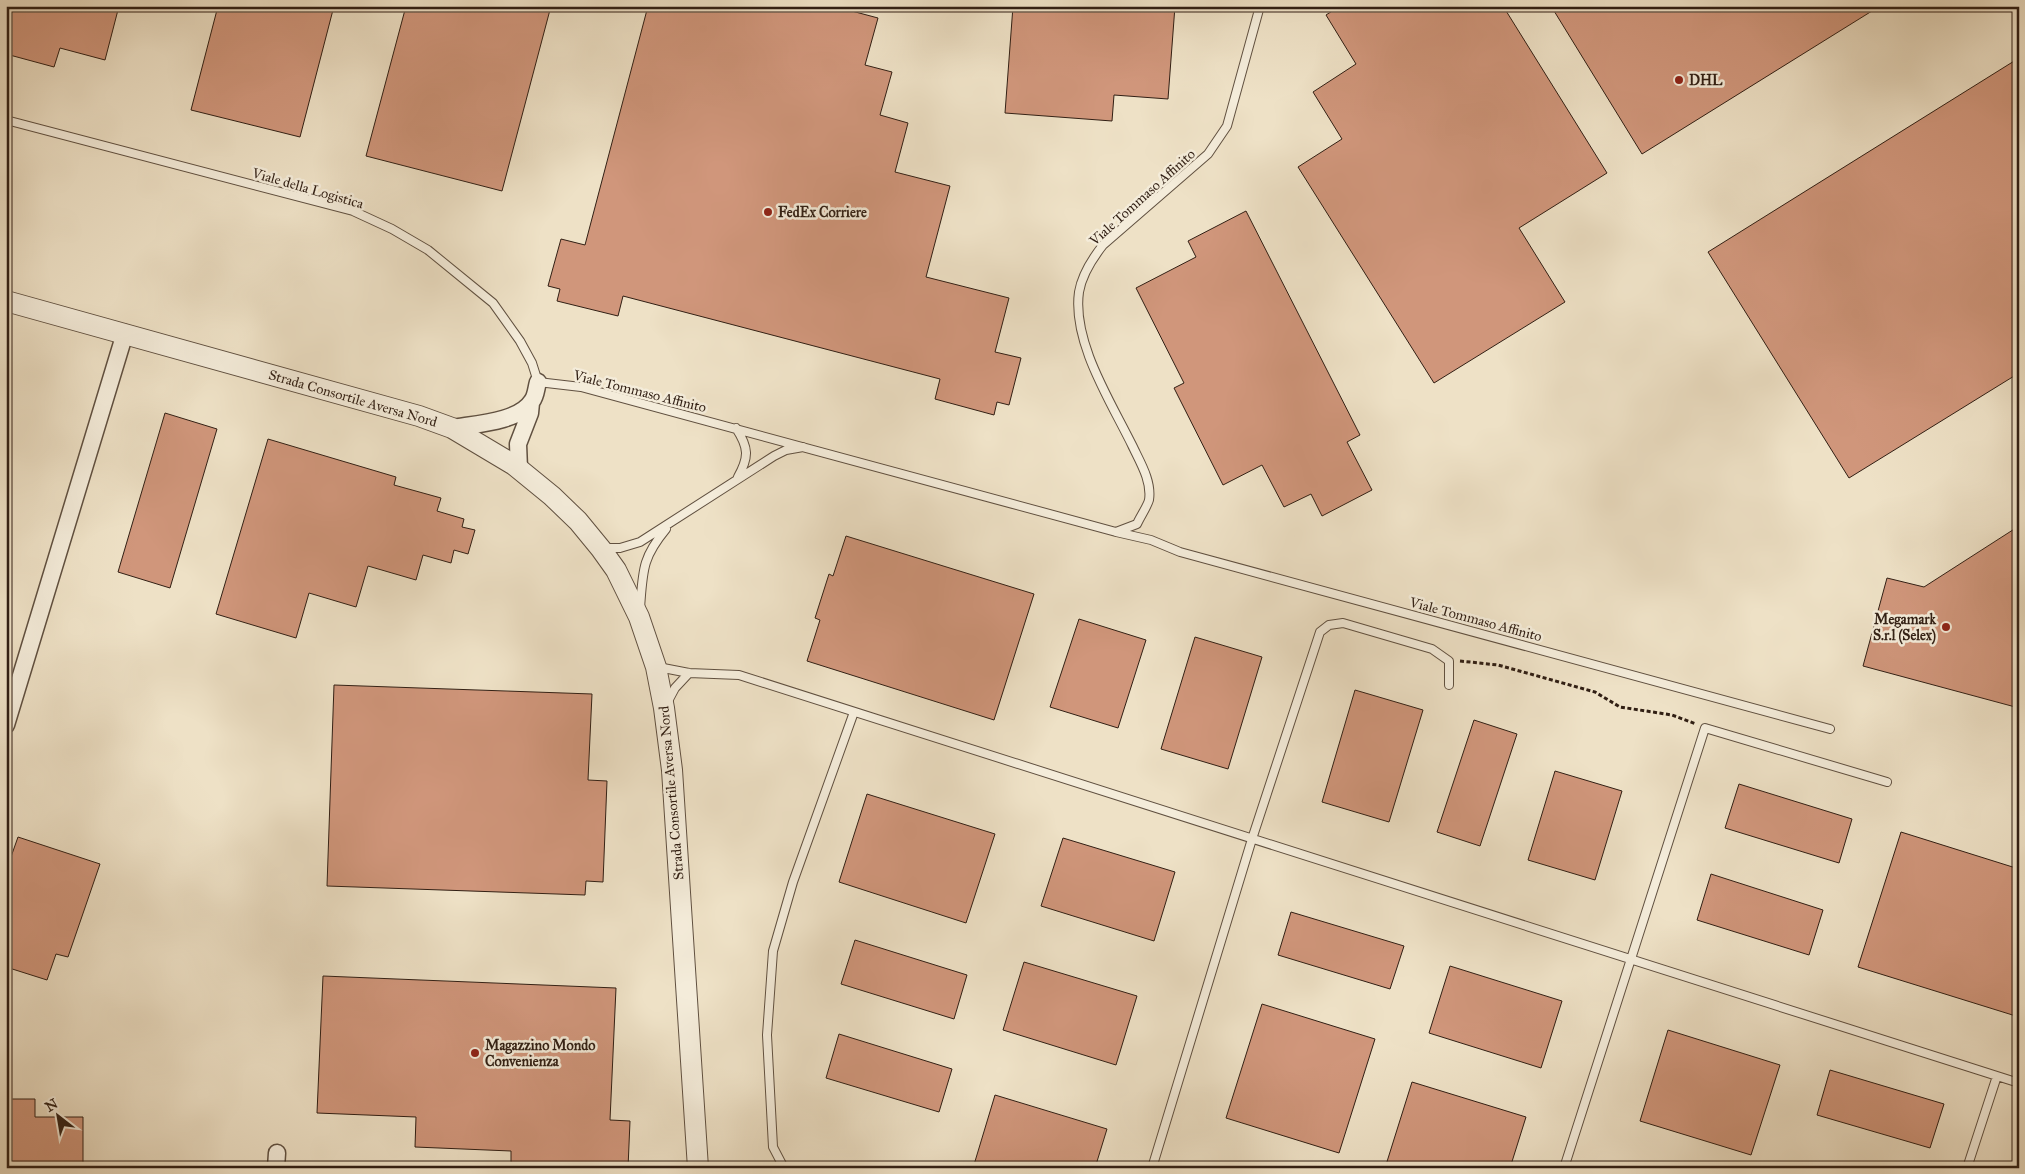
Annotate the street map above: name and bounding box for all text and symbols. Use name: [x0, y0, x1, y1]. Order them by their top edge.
place label: DHL: [1689, 72, 1723, 89]
marker: DHL: [1673, 74, 1685, 86]
street label: Viale Tommaso Affinito: [1085, 145, 1199, 250]
street label: Viale della Logistica: [249, 164, 366, 213]
place label: FedEx Corriere: [778, 204, 867, 221]
marker: FedEx Corriere: [762, 206, 774, 218]
street label: Strada Consortile Aversa Nord: [267, 366, 439, 431]
street label: Viale Tommaso Affinito: [571, 367, 708, 416]
street label: Viale Tommaso Affinito: [1407, 593, 1544, 645]
place label: Megamark S.r.l (Selex): [1873, 611, 1936, 645]
marker: Megamark S.r.l (Selex): [1940, 621, 1952, 633]
street label: Strada Consortile Aversa Nord: [655, 705, 688, 881]
place label: Magazzino Mondo Convenienza: [485, 1037, 596, 1070]
marker: Magazzino Mondo Convenienza: [469, 1047, 481, 1059]
north arrow: [32, 1092, 82, 1142]
text: N: [42, 1095, 61, 1116]

